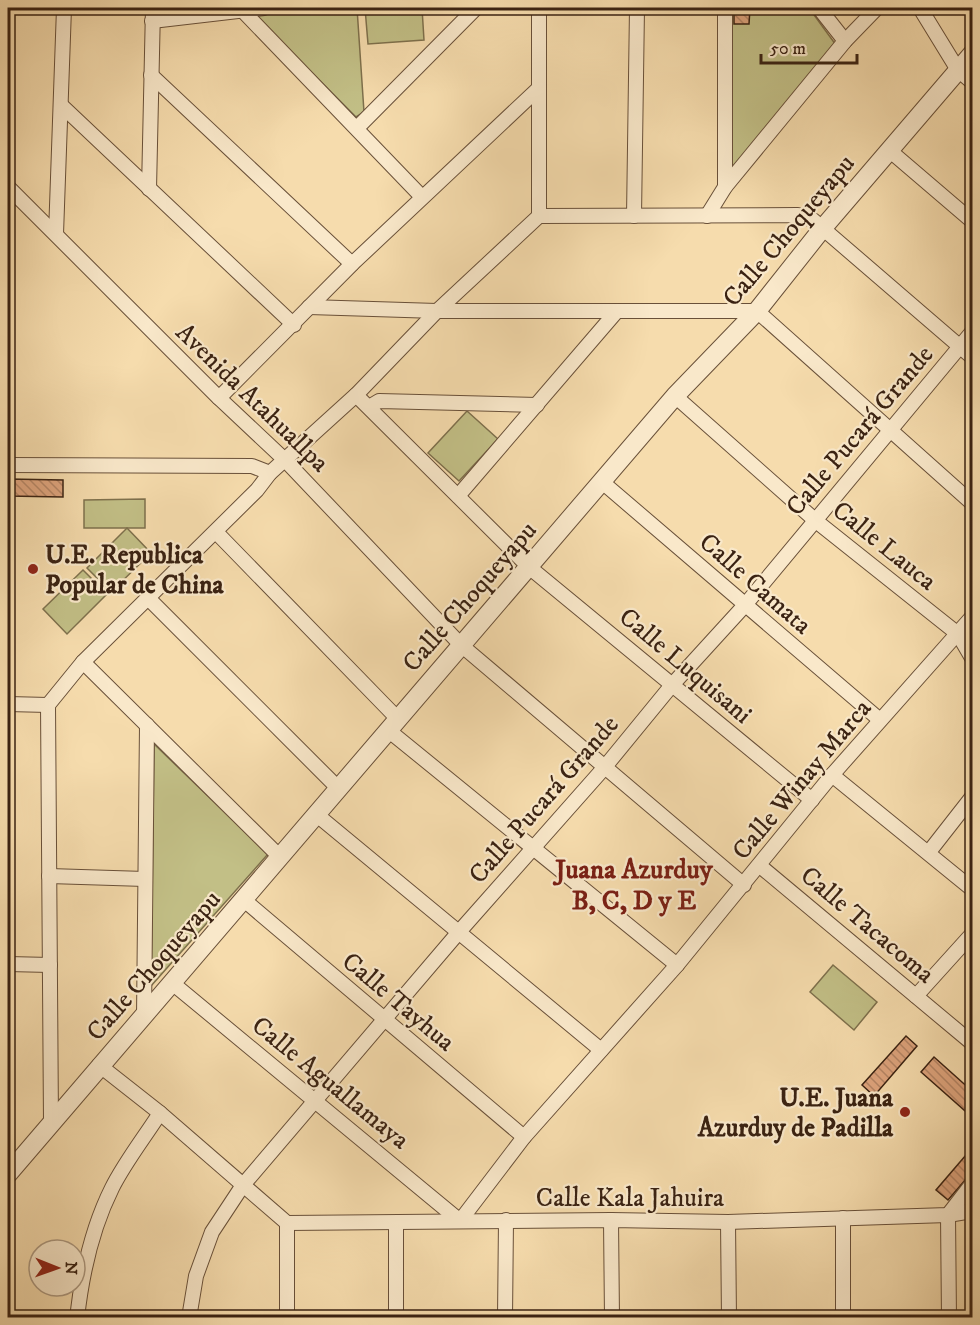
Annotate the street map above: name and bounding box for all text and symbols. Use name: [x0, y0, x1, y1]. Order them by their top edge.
scale bar: [761, 27, 857, 65]
text: 50 m: [770, 38, 806, 60]
street label: Calle Choqueyapu: [716, 148, 862, 314]
street label: Avenida Atahuallpa: [168, 316, 336, 480]
street label: Calle Pucará Grande: [779, 339, 941, 523]
street label: Calle Lauca: [825, 494, 943, 598]
street label: Calle Choqueyapu: [396, 515, 545, 679]
street label: Calle Camata: [692, 526, 818, 642]
place label: U.E. Republica Popular de China: [45, 539, 224, 602]
marker: U.E. Republica Popular de China: [26, 562, 40, 576]
street label: Calle Luquisani: [612, 601, 758, 731]
street label: Calle Winay Marca: [725, 693, 879, 867]
street label: Calle Pucará Grande: [462, 709, 626, 891]
district label: Juana Azurduy B, C, D y E: [552, 853, 714, 918]
street label: Calle Tacacoma: [793, 859, 941, 991]
street label: Calle Choqueyapu: [80, 884, 229, 1048]
street label: Calle Tayhua: [335, 945, 461, 1059]
street label: Calle Aguallamaya: [244, 1009, 416, 1157]
place label: U.E. Juana Azurduy de Padilla: [697, 1082, 894, 1145]
marker: U.E. Juana Azurduy de Padilla: [898, 1105, 912, 1119]
street label: Calle Kala Jahuira: [536, 1182, 724, 1215]
north arrow: [27, 1238, 87, 1298]
text: N: [61, 1262, 81, 1275]

